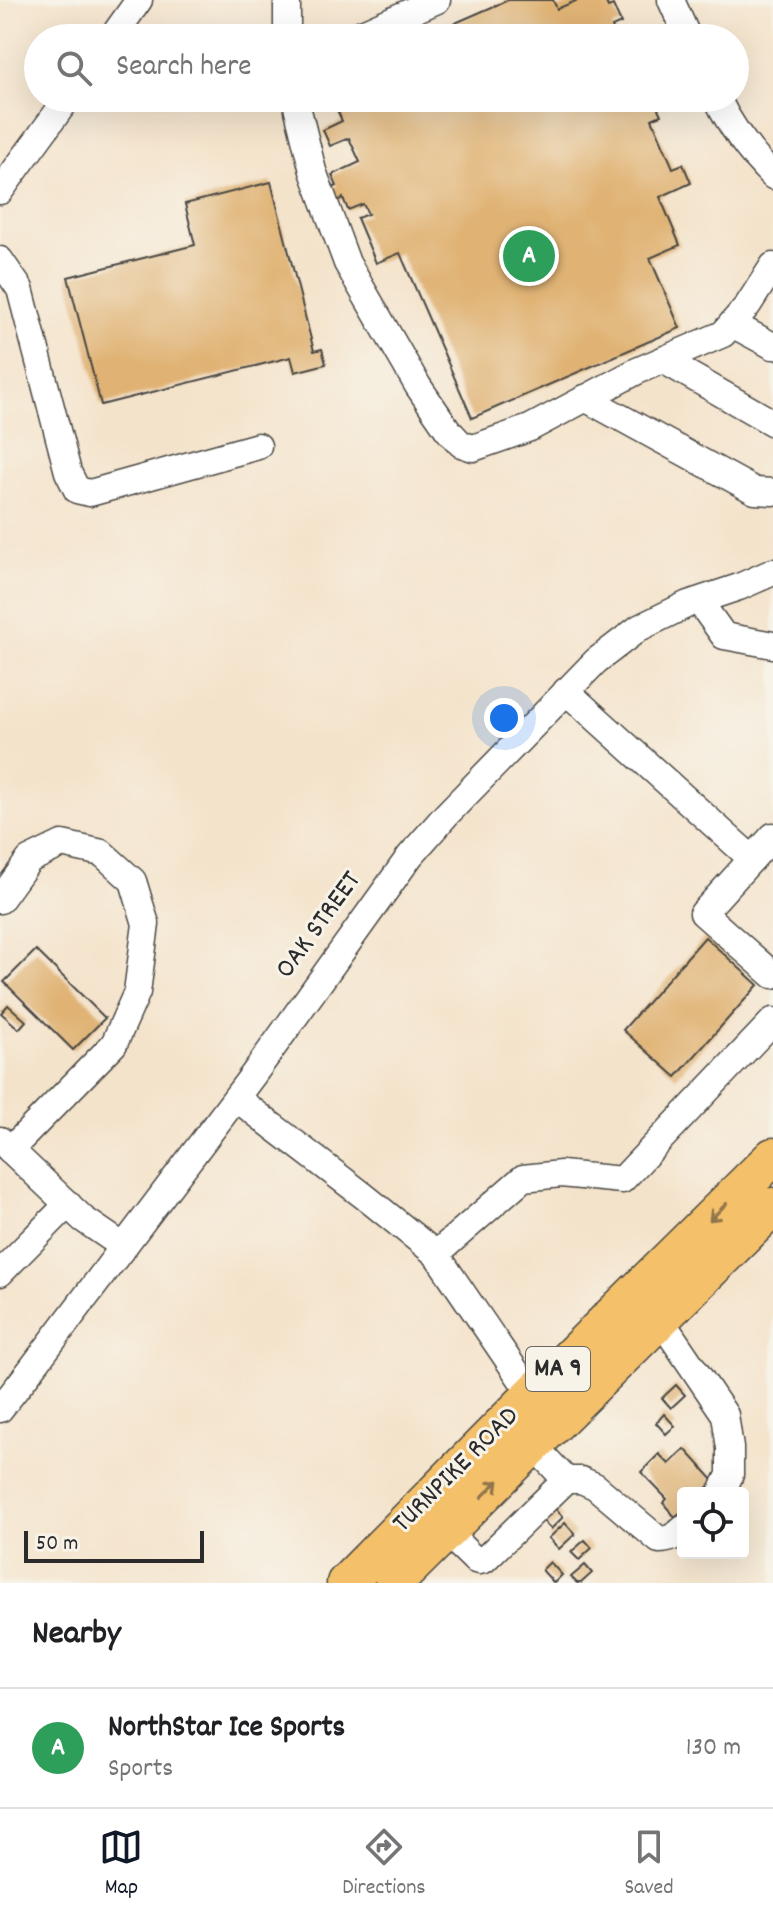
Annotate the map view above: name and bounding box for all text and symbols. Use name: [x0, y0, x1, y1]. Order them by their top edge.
search box: [24, 24, 749, 112]
icon: search: [52, 46, 96, 90]
text: Search here: [116, 47, 252, 90]
pin: A: [503, 226, 555, 286]
your location: [484, 698, 524, 738]
street label: OAK STREET: [267, 864, 373, 988]
one-way arrow: [709, 1202, 728, 1221]
road number: MA 9: [526, 1347, 590, 1391]
street label: TURNPIKE ROAD: [384, 1398, 530, 1544]
one-way arrow: [480, 1479, 499, 1499]
map controls: [677, 1487, 749, 1559]
button: locate: [677, 1487, 749, 1559]
scale bar: [24, 1527, 204, 1563]
text: 50 m: [36, 1529, 78, 1560]
text: Nearby: [32, 1611, 121, 1660]
text: NorthStar Ice Sports: [108, 1708, 345, 1751]
text: A: [51, 1730, 65, 1767]
text: 130 m: [686, 1730, 741, 1767]
text: Sports: [108, 1751, 173, 1788]
tab: Map: [99, 1825, 143, 1904]
tab: Directions: [342, 1825, 426, 1904]
tab: Saved: [624, 1825, 674, 1904]

